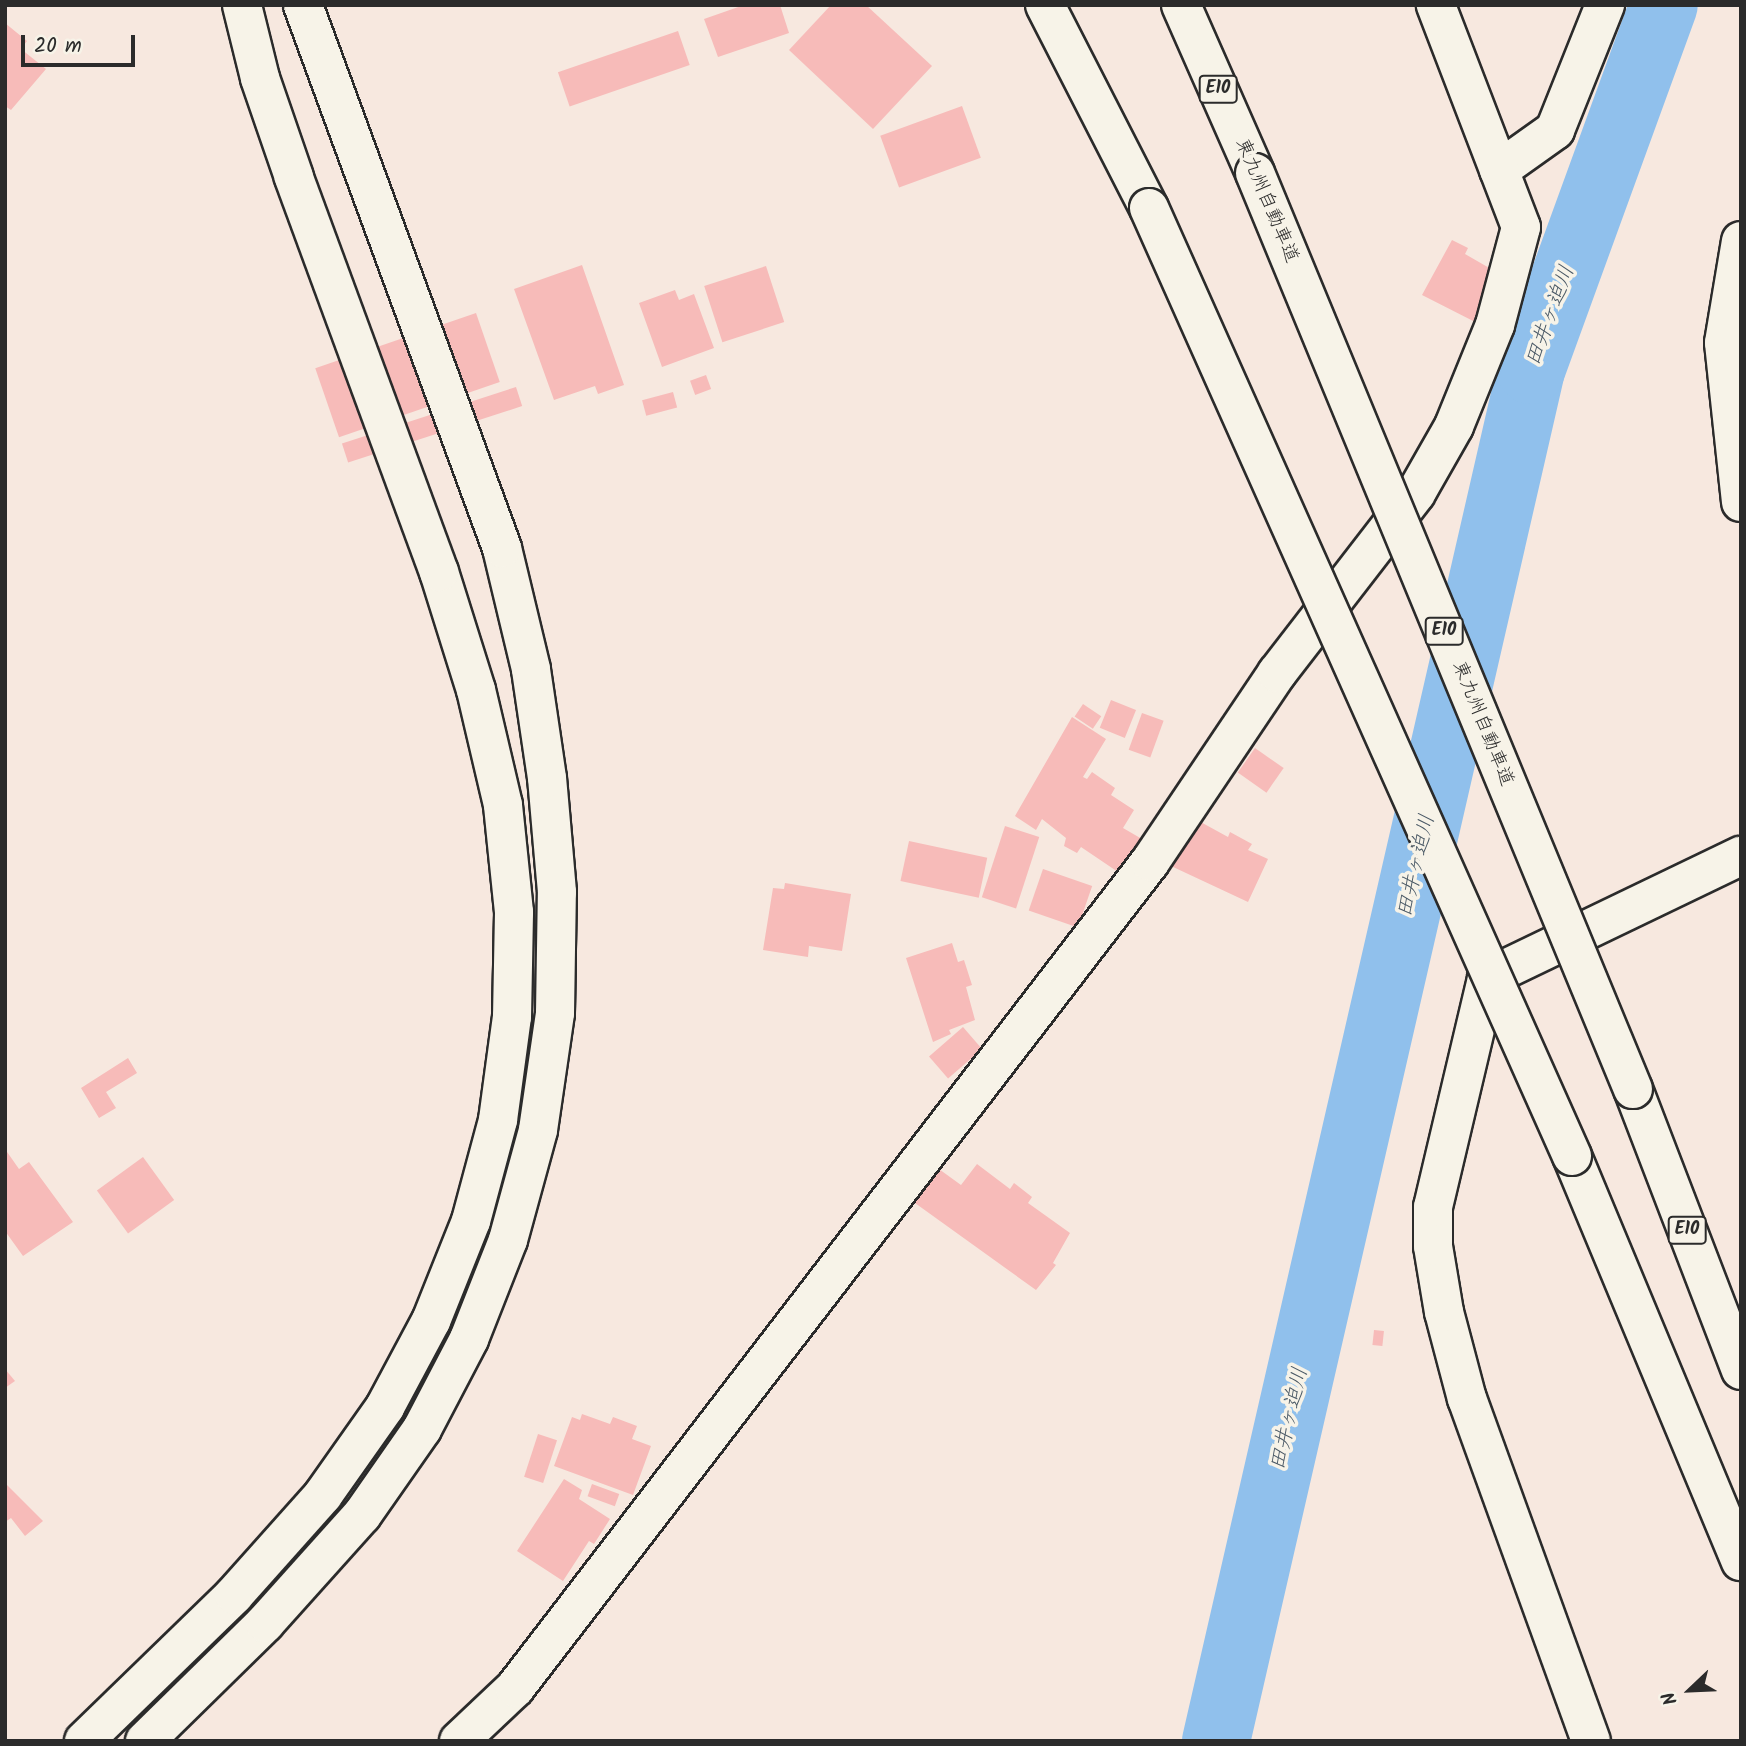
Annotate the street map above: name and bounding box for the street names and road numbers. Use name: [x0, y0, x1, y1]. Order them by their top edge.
road number: E10: [1197, 74, 1239, 104]
street label: 東九州自動車道: [1230, 135, 1302, 267]
road number: E10: [1423, 616, 1465, 646]
street label: 東九州自動車道: [1447, 658, 1517, 790]
road number: E10: [1666, 1216, 1708, 1245]

